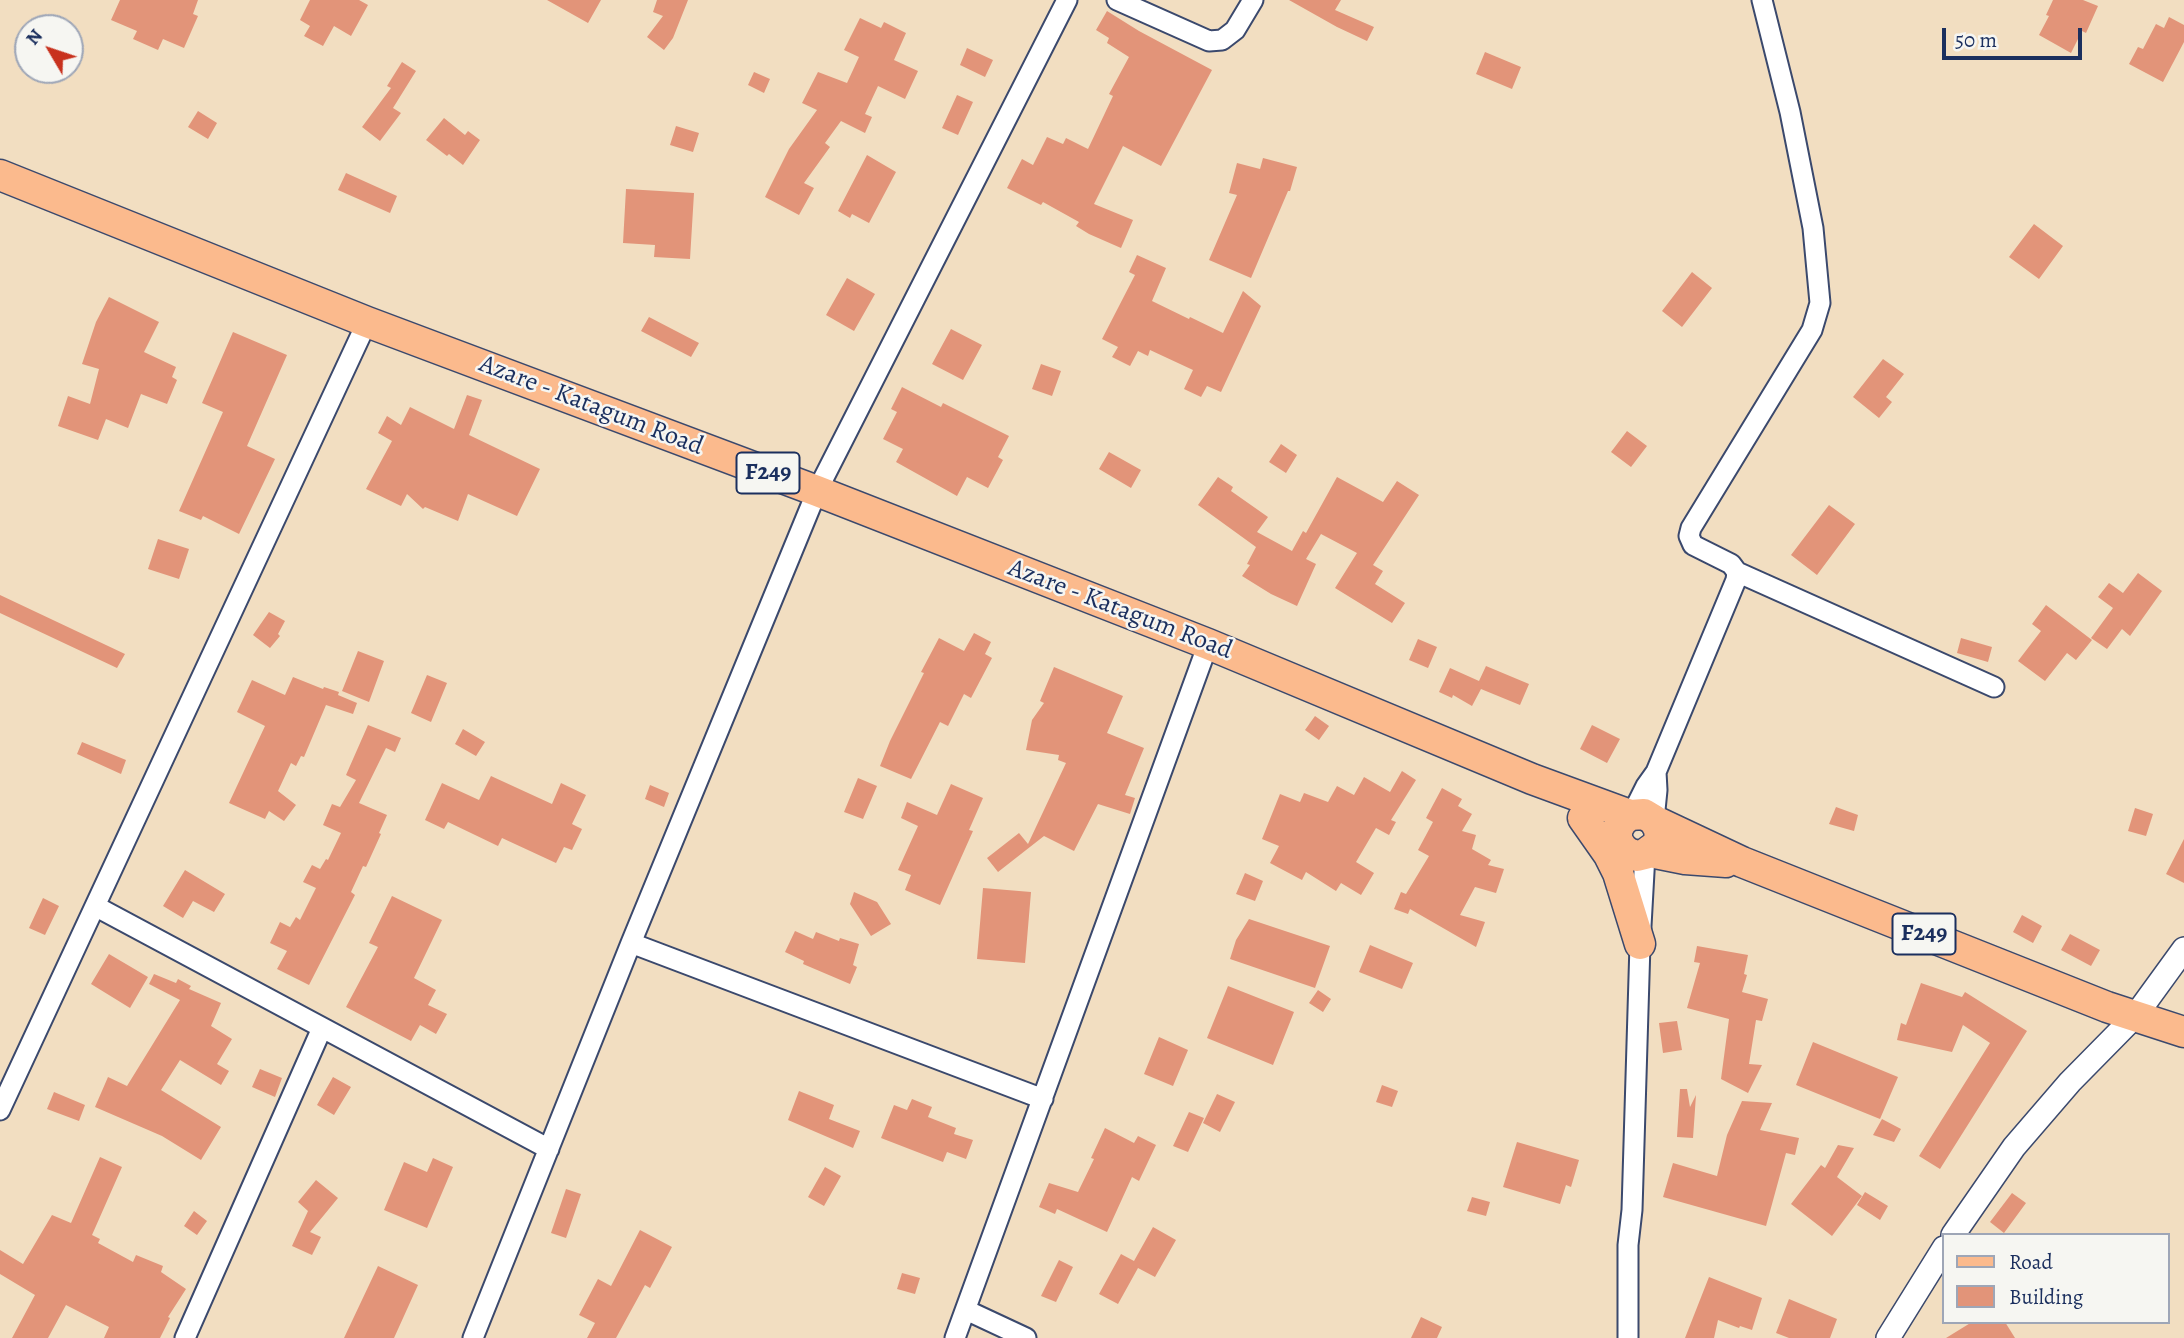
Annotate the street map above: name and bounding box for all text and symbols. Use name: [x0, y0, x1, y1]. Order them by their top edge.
north arrow: [14, 14, 84, 84]
scale bar: [1946, 14, 2086, 58]
text: N: [20, 23, 49, 51]
text: 50 m: [1955, 26, 1997, 54]
street label: Azare - Katagum Road: [474, 349, 708, 463]
road number: F249: [736, 452, 800, 494]
street label: Azare - Katagum Road: [1003, 553, 1237, 667]
road number: F249: [1892, 914, 1955, 954]
legend: [1942, 1233, 2170, 1324]
text: Road: [2009, 1248, 2053, 1276]
text: Building: [2009, 1283, 2083, 1311]

